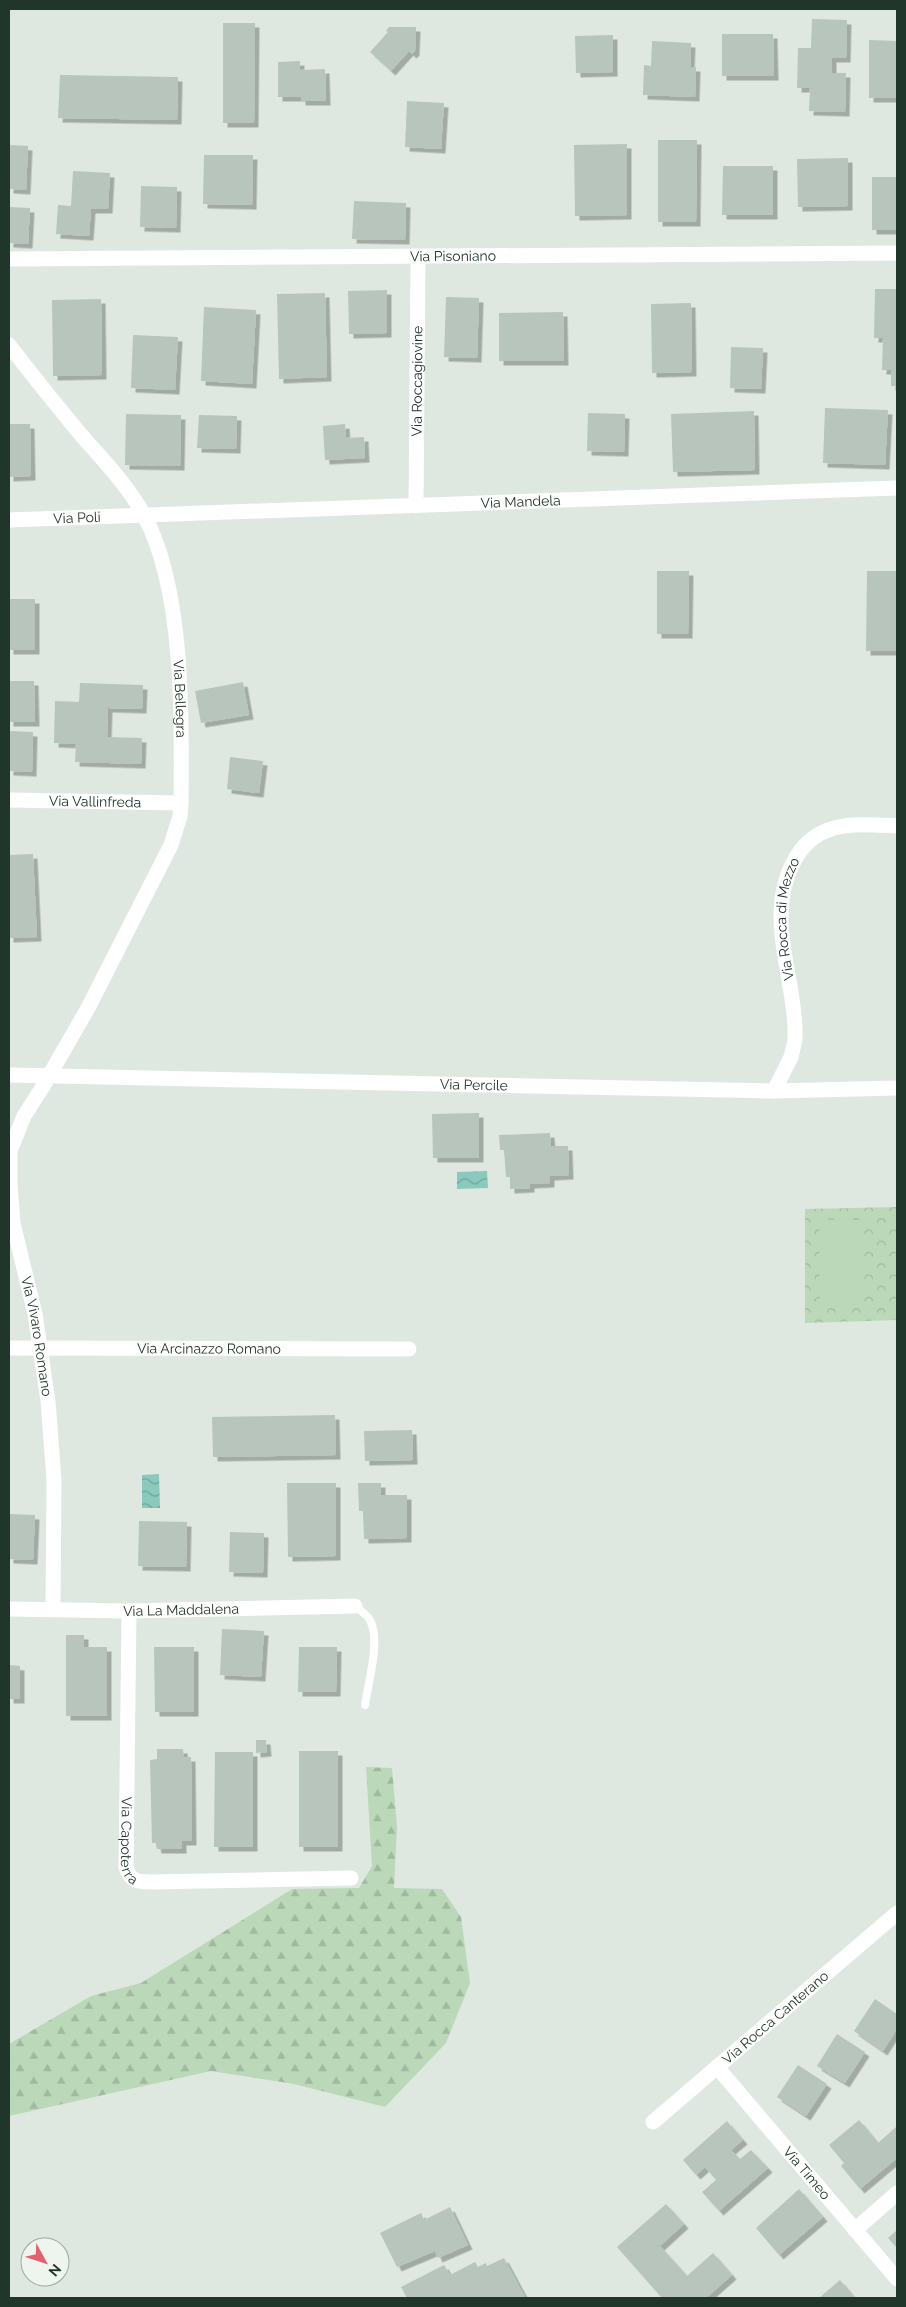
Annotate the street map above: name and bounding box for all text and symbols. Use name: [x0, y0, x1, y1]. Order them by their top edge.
street label: Via Pisoniano: [410, 248, 496, 264]
street label: Via Roccagiovine: [409, 326, 425, 436]
street label: Via Mandela: [480, 492, 561, 511]
street label: Via Poli: [53, 509, 101, 526]
street label: Via Bellegra: [170, 659, 189, 738]
street label: Via Vallinfreda: [49, 793, 141, 810]
street label: Via Rocca di Mezzo: [773, 855, 803, 982]
street label: Via Percile: [440, 1076, 508, 1093]
street label: Via Vivaro Romano: [18, 1275, 55, 1397]
street label: Via Arcinazzo Romano: [137, 1340, 281, 1357]
street label: Via La Maddalena: [123, 1601, 239, 1619]
street label: Via Capoterra: [118, 1797, 141, 1888]
street label: Via Rocca Canterano: [719, 1967, 832, 2067]
street label: Via Timeo: [780, 2143, 834, 2203]
north arrow: [20, 2237, 70, 2287]
text: N: [45, 2261, 65, 2280]

